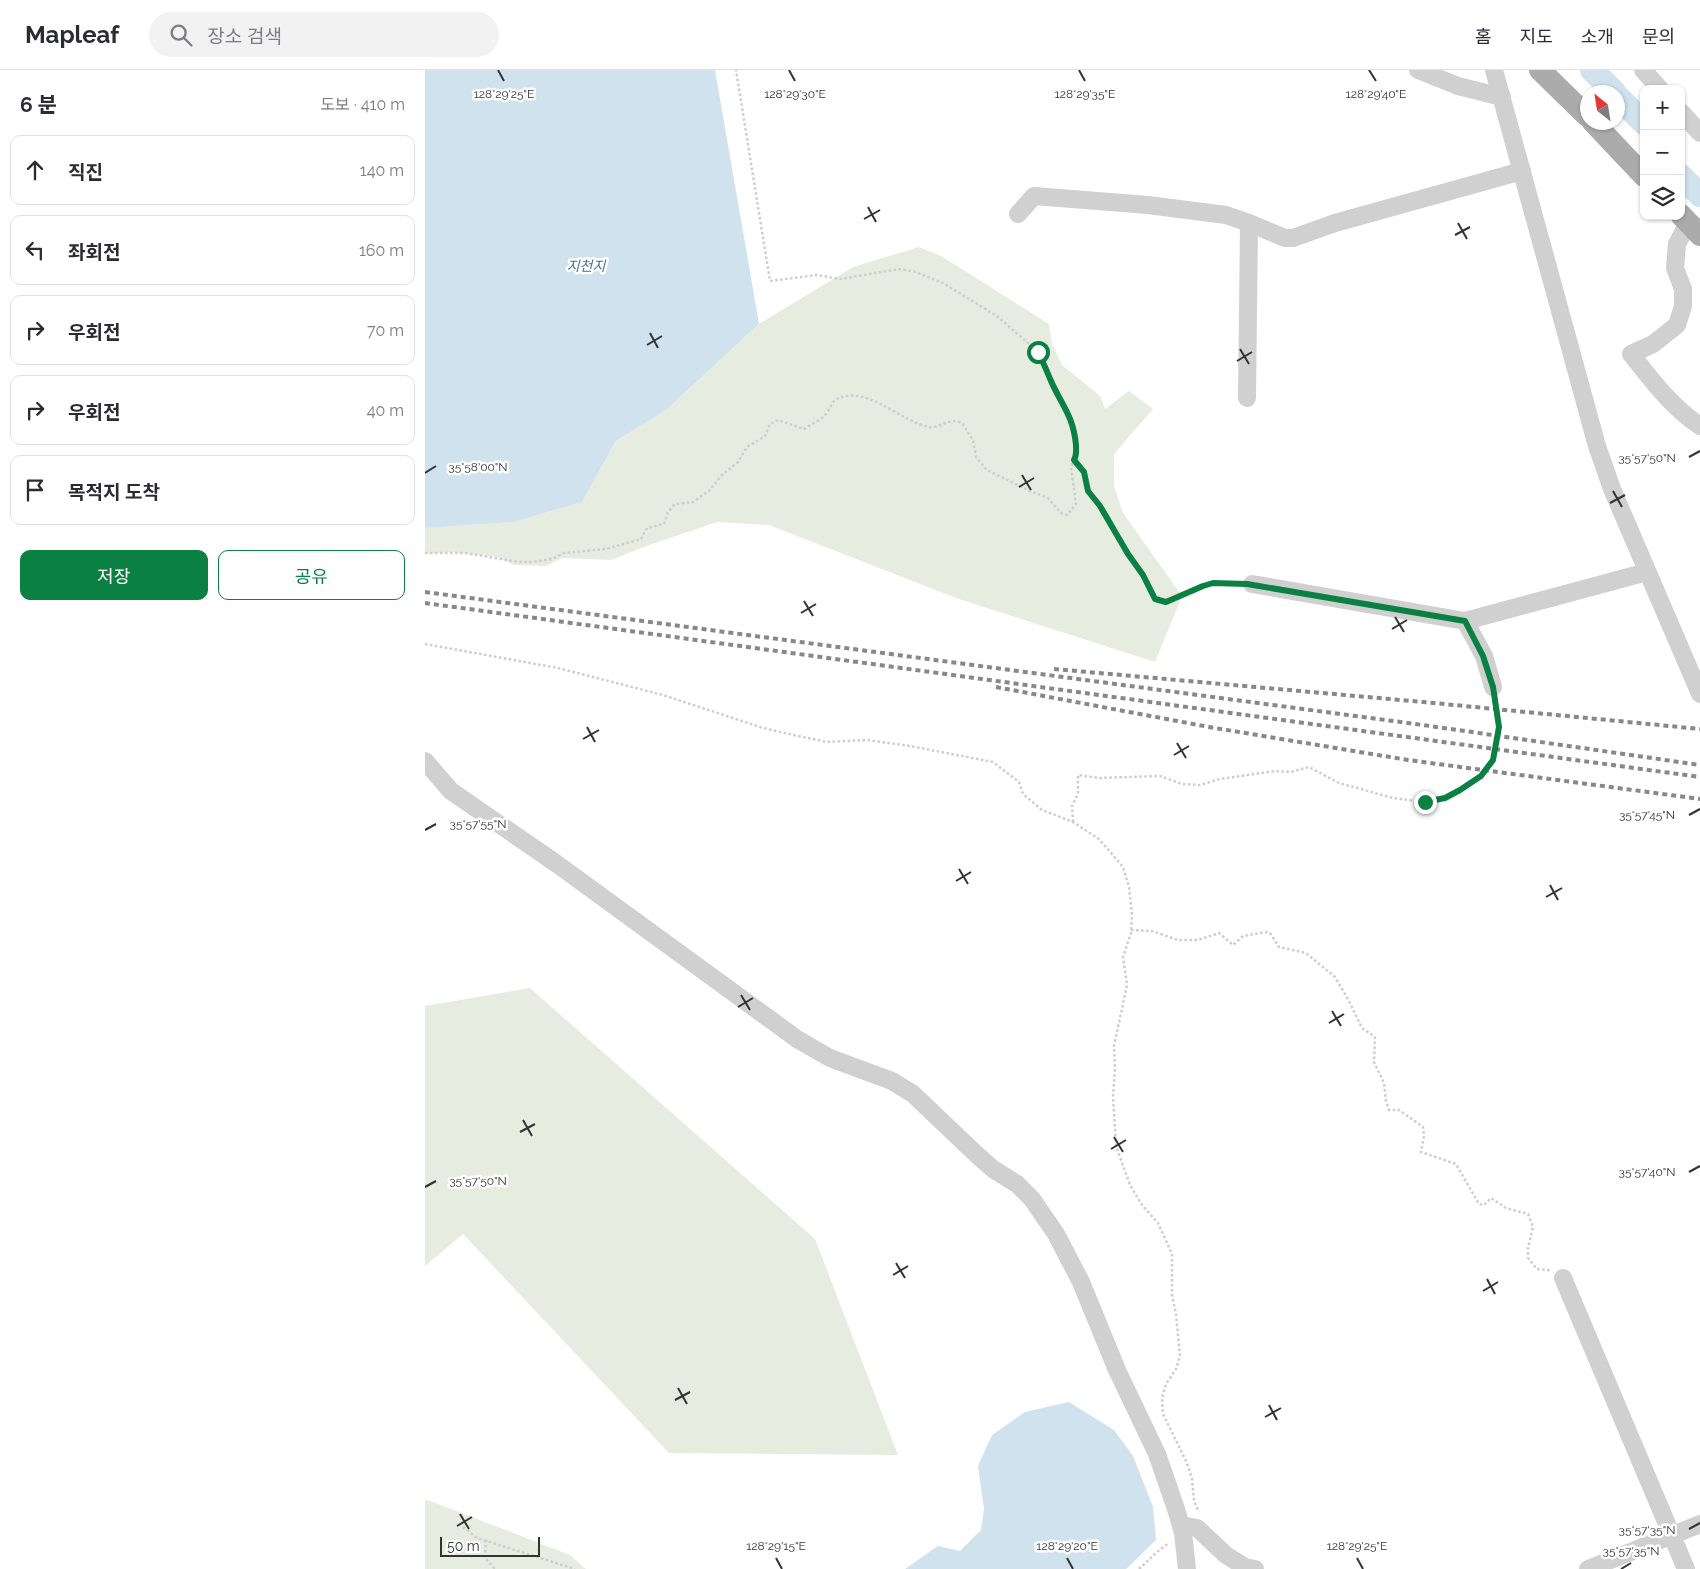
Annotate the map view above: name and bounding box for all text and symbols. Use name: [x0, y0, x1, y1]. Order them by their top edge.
search box: [149, 12, 499, 57]
text: Mapleaf: [25, 20, 119, 49]
icon: search: [167, 21, 195, 49]
text: 장소 검색: [207, 25, 282, 47]
text: 홈: [1475, 26, 1492, 47]
text: 지도: [1520, 26, 1553, 47]
text: 소개: [1581, 26, 1614, 47]
text: 문의: [1642, 26, 1675, 47]
north arrow: [1580, 85, 1625, 130]
map controls: [1640, 85, 1685, 220]
button: +: [1640, 85, 1685, 130]
text: 128°29'25"E: [474, 87, 534, 101]
text: 128°29'30"E: [764, 87, 826, 101]
text: 128°29'35"E: [1055, 87, 1115, 101]
text: 128°29'40"E: [1346, 87, 1406, 101]
text: 6 분: [20, 92, 57, 117]
text: 도보 · 410 m: [320, 95, 405, 114]
button: −: [1640, 130, 1685, 175]
icon: ahead: [21, 156, 49, 184]
text: 직진: [68, 161, 103, 183]
text: 140 m: [360, 161, 404, 180]
button: layers: [1640, 175, 1685, 220]
icon: left: [21, 236, 49, 264]
text: 좌회전: [68, 241, 120, 263]
text: 160 m: [359, 241, 404, 260]
water label: 지천지: [567, 258, 606, 274]
icon: right: [21, 316, 49, 344]
text: 우회전: [68, 321, 120, 343]
text: 70 m: [367, 321, 404, 340]
route start: [1027, 341, 1050, 364]
icon: right: [21, 396, 49, 424]
text: 우회전: [68, 401, 120, 423]
text: 40 m: [367, 401, 404, 420]
text: 35°57'50"N: [1618, 451, 1676, 465]
text: 35°58'00"N: [448, 460, 508, 474]
icon: arrive: [21, 476, 49, 504]
text: 목적지 도착: [68, 481, 160, 503]
button: 저장: [20, 550, 208, 600]
button: 공유: [218, 550, 405, 600]
route end: [1414, 791, 1437, 814]
text: 35°57'45"N: [1619, 808, 1675, 822]
text: 35°57'55"N: [450, 817, 506, 831]
text: 35°57'40"N: [1619, 1165, 1675, 1179]
text: 35°57'50"N: [449, 1174, 507, 1188]
text: 35°57'35"N: [1619, 1523, 1675, 1537]
scale bar: [440, 1534, 540, 1557]
text: 50 m: [447, 1538, 480, 1554]
text: 128°29'15"E: [746, 1539, 806, 1553]
text: 128°29'20"E: [1036, 1539, 1098, 1553]
text: 128°29'25"E: [1327, 1539, 1387, 1553]
text: 35°57'35"N: [1603, 1544, 1659, 1558]

